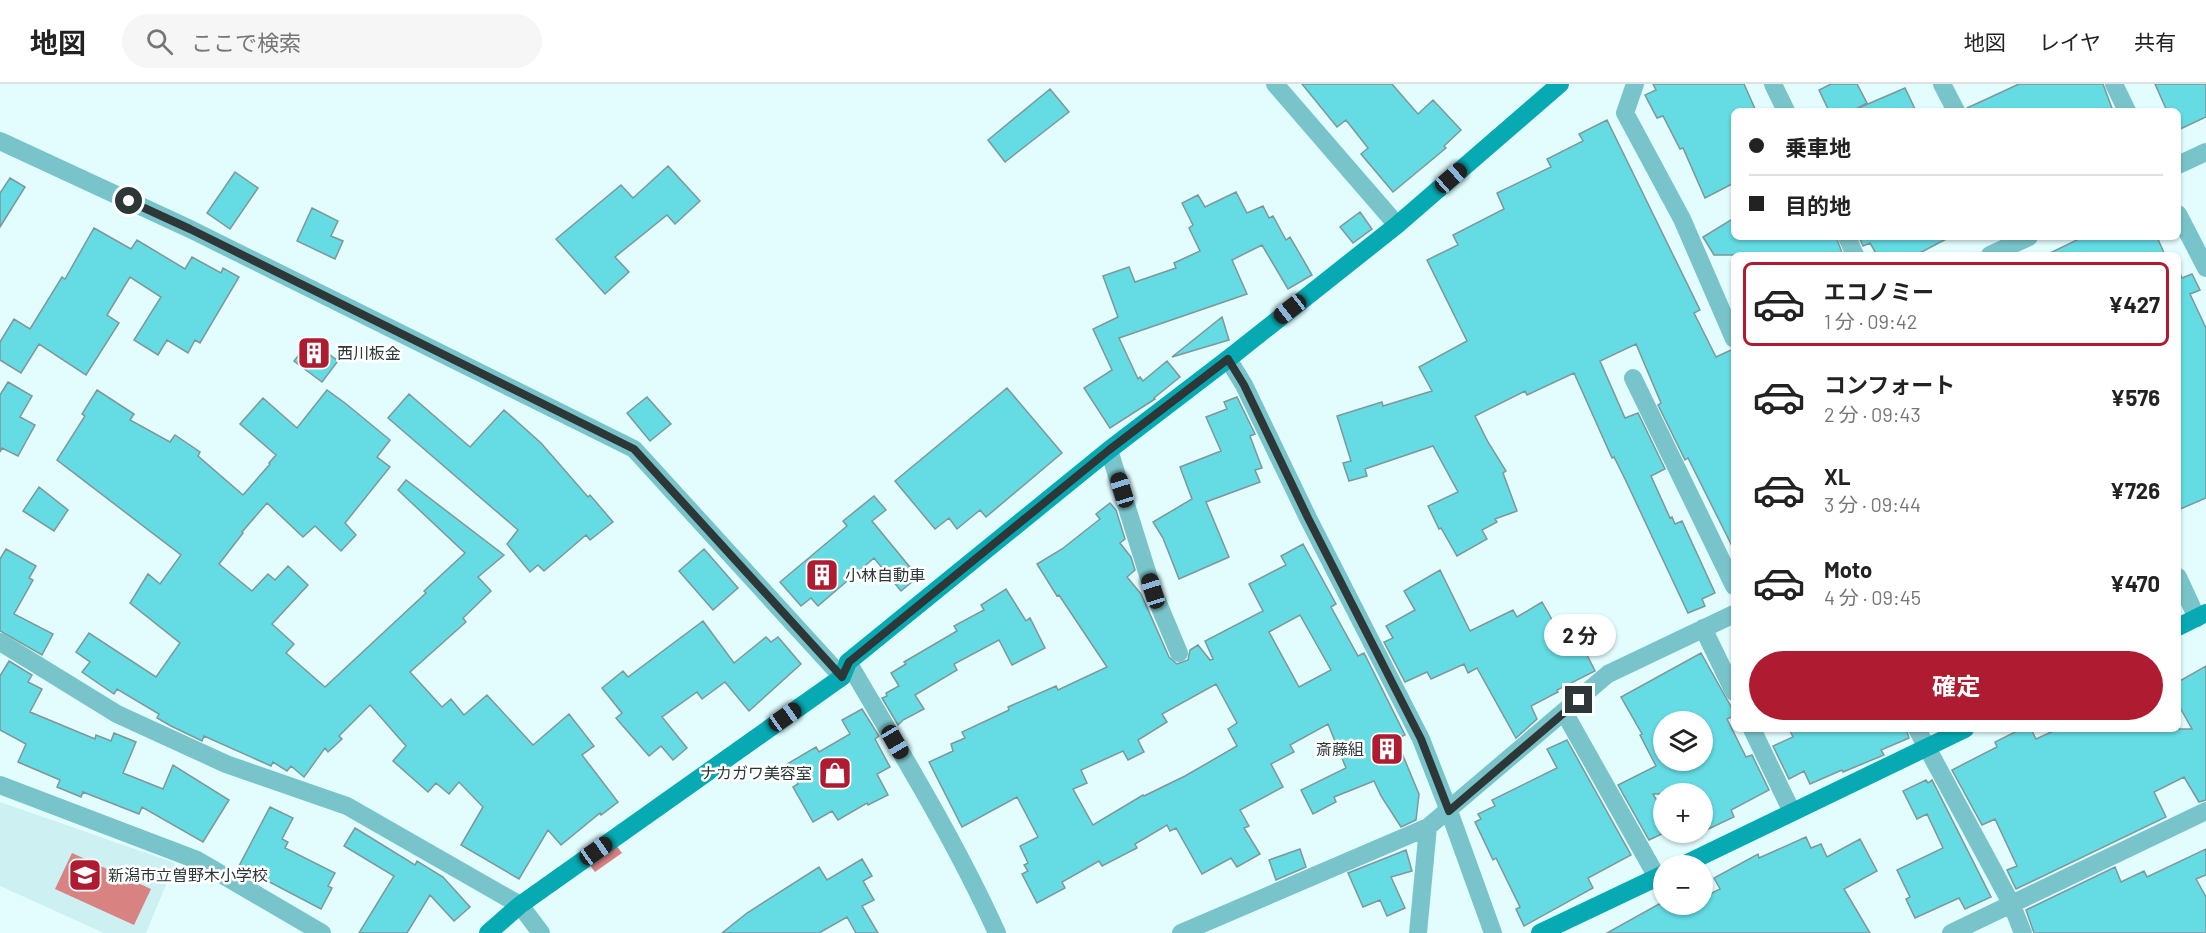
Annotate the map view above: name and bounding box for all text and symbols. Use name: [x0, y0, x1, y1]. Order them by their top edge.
search box: [122, 14, 542, 68]
text: 地図: [30, 25, 86, 59]
icon: search: [143, 25, 176, 58]
text: ここで検索: [191, 29, 301, 55]
text: 地図: [1964, 29, 2006, 54]
text: レイヤ: [2039, 29, 2101, 54]
text: 共有: [2134, 29, 2176, 54]
text: 乗車地: [1785, 134, 1851, 160]
car: [1432, 159, 1470, 197]
route start: [115, 187, 142, 214]
text: 目的地: [1785, 192, 1851, 218]
icon: car: [1752, 277, 1806, 331]
text: エコノミー: [1824, 278, 1934, 304]
car: [1270, 291, 1310, 327]
text: ¥427: [2108, 291, 2160, 317]
text: 1 分 · 09:42: [1824, 309, 1917, 333]
building icon: 西川板金: [296, 335, 332, 371]
place label: 西川板金: [337, 343, 401, 362]
icon: car: [1752, 370, 1806, 424]
text: コンフォート: [1824, 371, 1955, 397]
text: ¥576: [2110, 384, 2160, 410]
text: 2 分 · 09:43: [1824, 402, 1921, 426]
icon: car: [1752, 463, 1806, 517]
text: XL: [1824, 463, 1850, 489]
car: [1108, 470, 1136, 510]
text: ¥726: [2110, 477, 2160, 503]
text: 3 分 · 09:44: [1824, 492, 1921, 516]
icon: car: [1752, 556, 1806, 610]
text: Moto: [1824, 556, 1872, 582]
building icon: 小林自動車: [804, 557, 840, 593]
place label: 小林自動車: [845, 565, 925, 584]
text: ¥470: [2110, 570, 2160, 596]
car: [1139, 571, 1167, 611]
text: 4 分 · 09:45: [1824, 585, 1921, 609]
callout: 2 分: [1543, 613, 1615, 655]
text: 2 分: [1562, 623, 1598, 647]
button: 確定: [1749, 651, 2163, 720]
route end: [1565, 686, 1592, 713]
car: [765, 699, 805, 735]
map controls: [1653, 711, 1713, 915]
button: layers: [1653, 711, 1713, 771]
car: [878, 722, 912, 762]
building icon: 斎藤組: [1369, 731, 1405, 767]
place label: 斎藤組: [1316, 739, 1364, 758]
shop icon: ナカガワ美容室: [817, 755, 853, 791]
place label: ナカガワ美容室: [700, 763, 812, 782]
button: +: [1653, 783, 1713, 843]
car: [576, 833, 616, 869]
button: −: [1653, 855, 1713, 915]
school or university icon: 新潟市立曽野木小学校: [67, 857, 103, 893]
place label: 新潟市立曽野木小学校: [108, 865, 268, 884]

